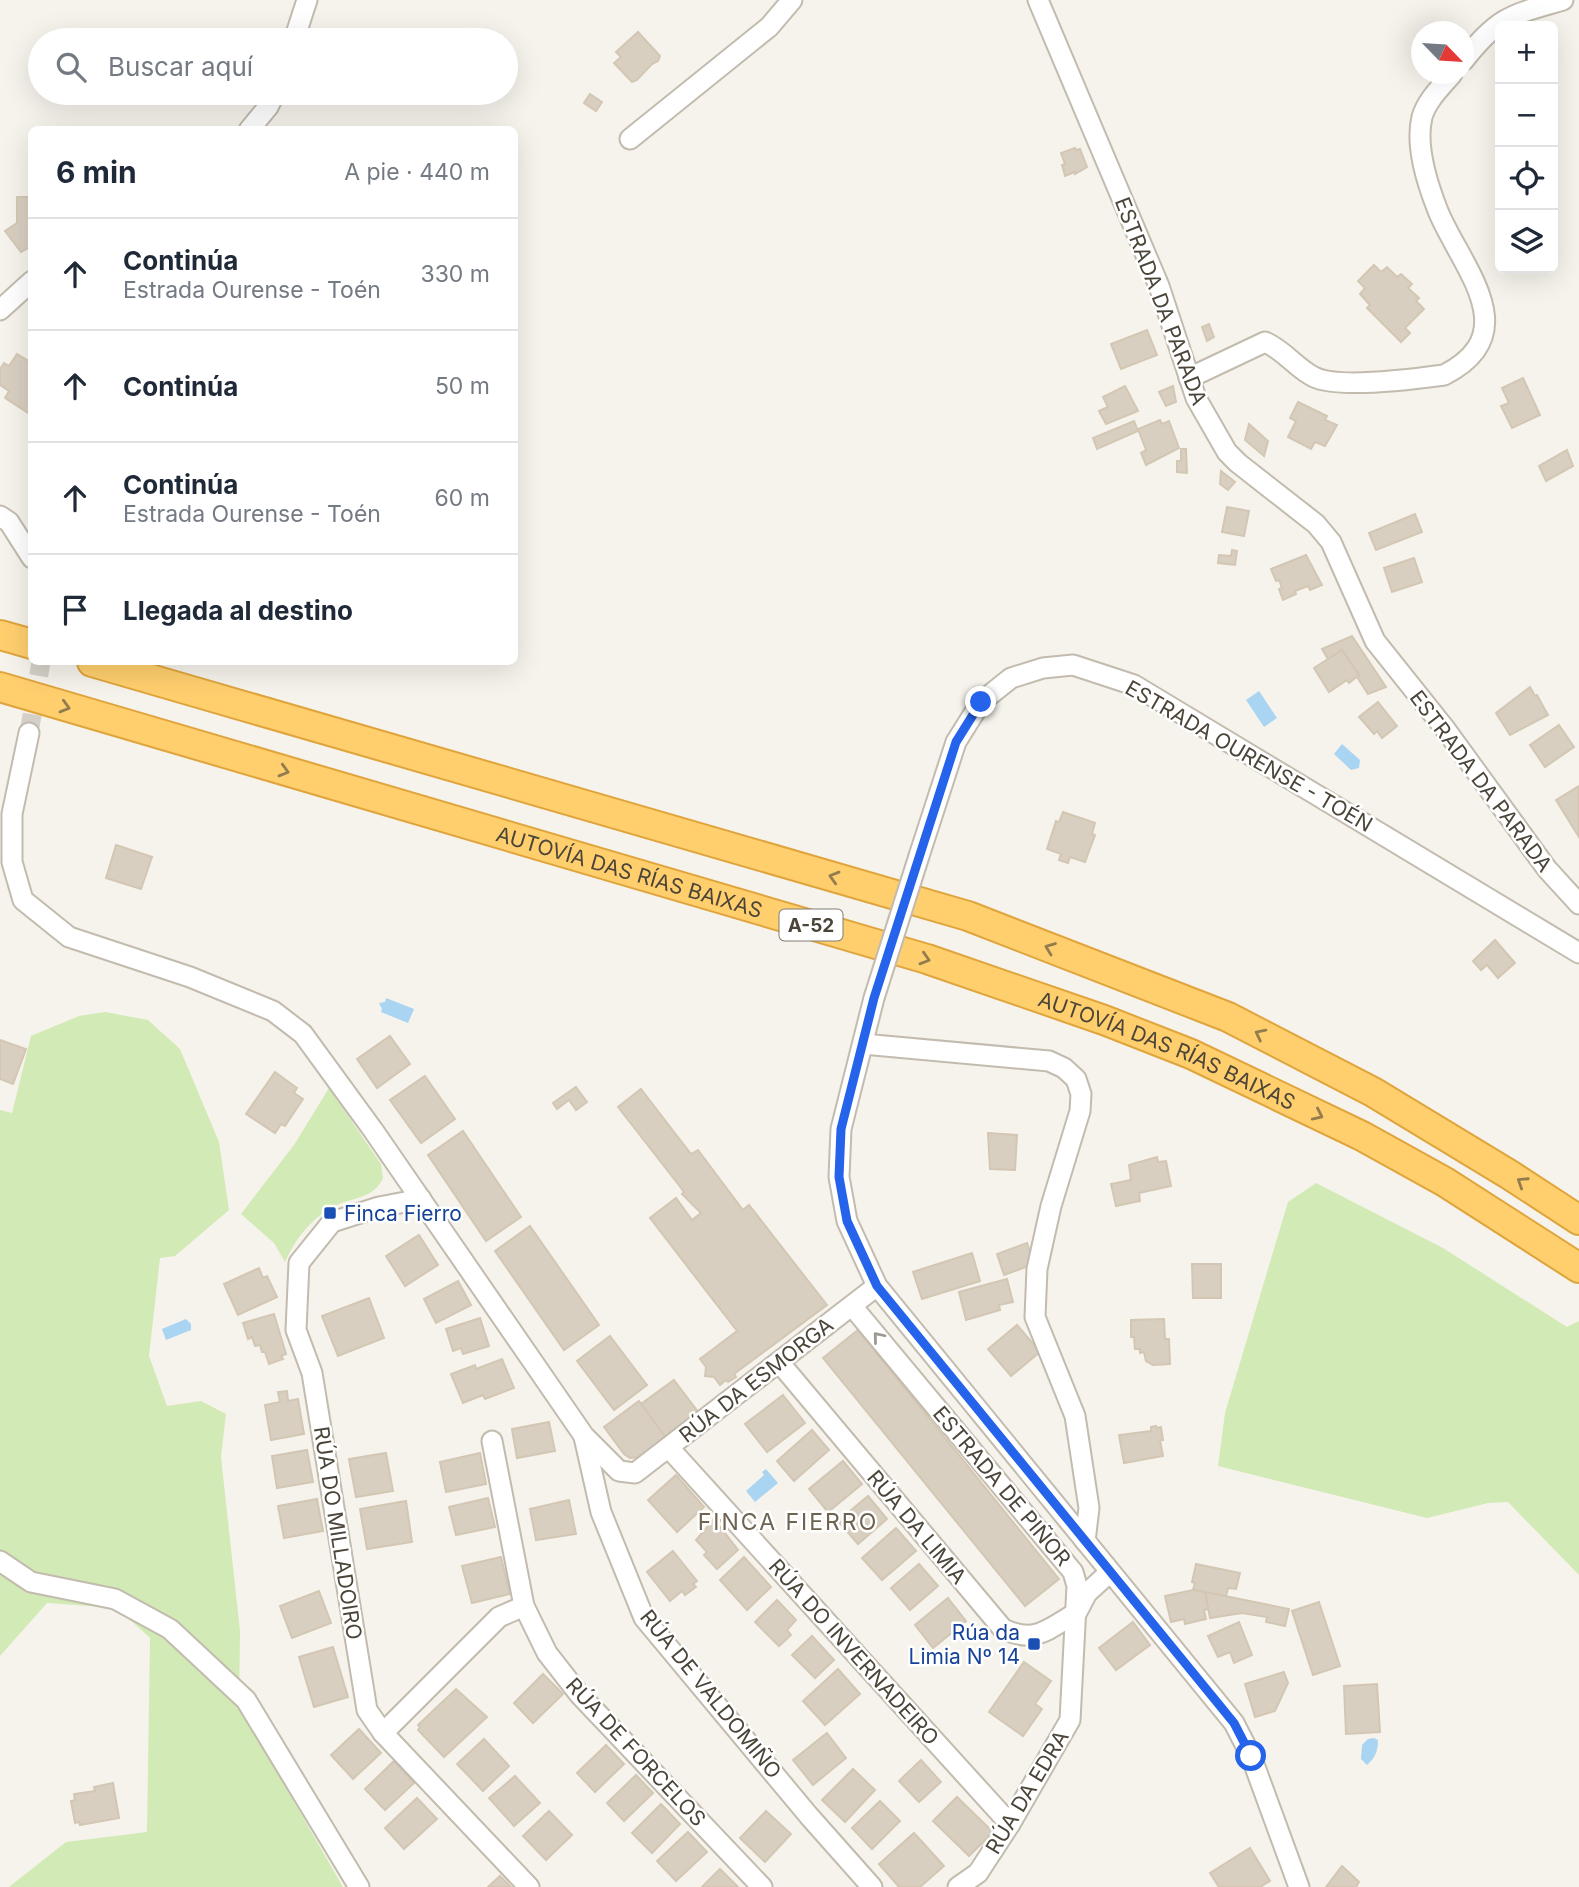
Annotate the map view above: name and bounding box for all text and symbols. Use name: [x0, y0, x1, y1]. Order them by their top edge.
north arrow: [1411, 21, 1474, 84]
map controls: [1495, 21, 1558, 273]
button: +: [1495, 21, 1558, 84]
search box: [28, 28, 518, 105]
icon: search: [52, 48, 90, 86]
text: Buscar aquí: [108, 51, 253, 82]
button: −: [1495, 84, 1558, 147]
button: locate: [1495, 147, 1558, 210]
text: 6 min: [56, 154, 137, 190]
text: A pie · 440 m: [344, 158, 490, 186]
street label: ESTRADA DA PARADA: [1110, 194, 1212, 408]
button: layers: [1495, 210, 1558, 273]
text: Continúa: [123, 245, 238, 276]
icon: ahead: [56, 255, 94, 293]
text: 330 m: [420, 260, 490, 288]
text: Estrada Ourense - Toén: [123, 276, 381, 304]
icon: ahead: [56, 367, 94, 405]
text: Continúa: [123, 371, 238, 402]
text: 50 m: [435, 372, 490, 400]
text: Continúa: [123, 469, 238, 500]
icon: ahead: [56, 479, 94, 517]
text: 60 m: [435, 484, 490, 512]
text: Estrada Ourense - Toén: [123, 500, 381, 528]
icon: arrive: [56, 591, 94, 629]
text: Llegada al destino: [123, 595, 353, 626]
street label: ESTRADA OURENSE - TOÉN: [1121, 674, 1377, 837]
street label: ESTRADA DA PARADA: [1405, 685, 1557, 877]
route end: [965, 686, 996, 717]
one-way arrow: [59, 698, 71, 713]
one-way arrow: [278, 762, 290, 777]
street label: AUTOVÍA DAS RÍAS BAIXAS: [493, 821, 765, 923]
one-way arrow: [828, 870, 840, 885]
road number: A-52: [780, 909, 842, 940]
one-way arrow: [1044, 942, 1056, 956]
one-way arrow: [919, 951, 931, 966]
street label: AUTOVÍA DAS RÍAS BAIXAS: [1035, 986, 1300, 1115]
one-way arrow: [1255, 1028, 1268, 1042]
one-way arrow: [1311, 1107, 1323, 1121]
one-way arrow: [1517, 1178, 1530, 1191]
place label: Finca Fierro: [344, 1201, 462, 1226]
marker: Finca Fierro: [322, 1205, 338, 1221]
street label: RÚA DA ESMORGA: [673, 1311, 838, 1448]
one-way arrow: [874, 1332, 886, 1345]
street label: ESTRADA DE PIÑOR: [928, 1400, 1077, 1571]
street label: RÚA DO MILLADOIRO: [309, 1424, 368, 1641]
street label: RÚA DA LIMIA: [862, 1464, 973, 1589]
district label: FINCA FIERRO: [698, 1508, 878, 1536]
street label: RÚA DO INVERNADEIRO: [764, 1553, 945, 1750]
street label: RÚA DE VALDOMIÑO: [635, 1604, 788, 1783]
place label: Rúa da Limia Nº 14: [909, 1620, 1020, 1669]
marker: Rúa da Limia Nº 14: [1026, 1636, 1042, 1652]
street label: RÚA DE FORCELOS: [561, 1672, 712, 1831]
street label: RÚA DA EDRA: [979, 1725, 1074, 1858]
route start: [1235, 1740, 1266, 1771]

